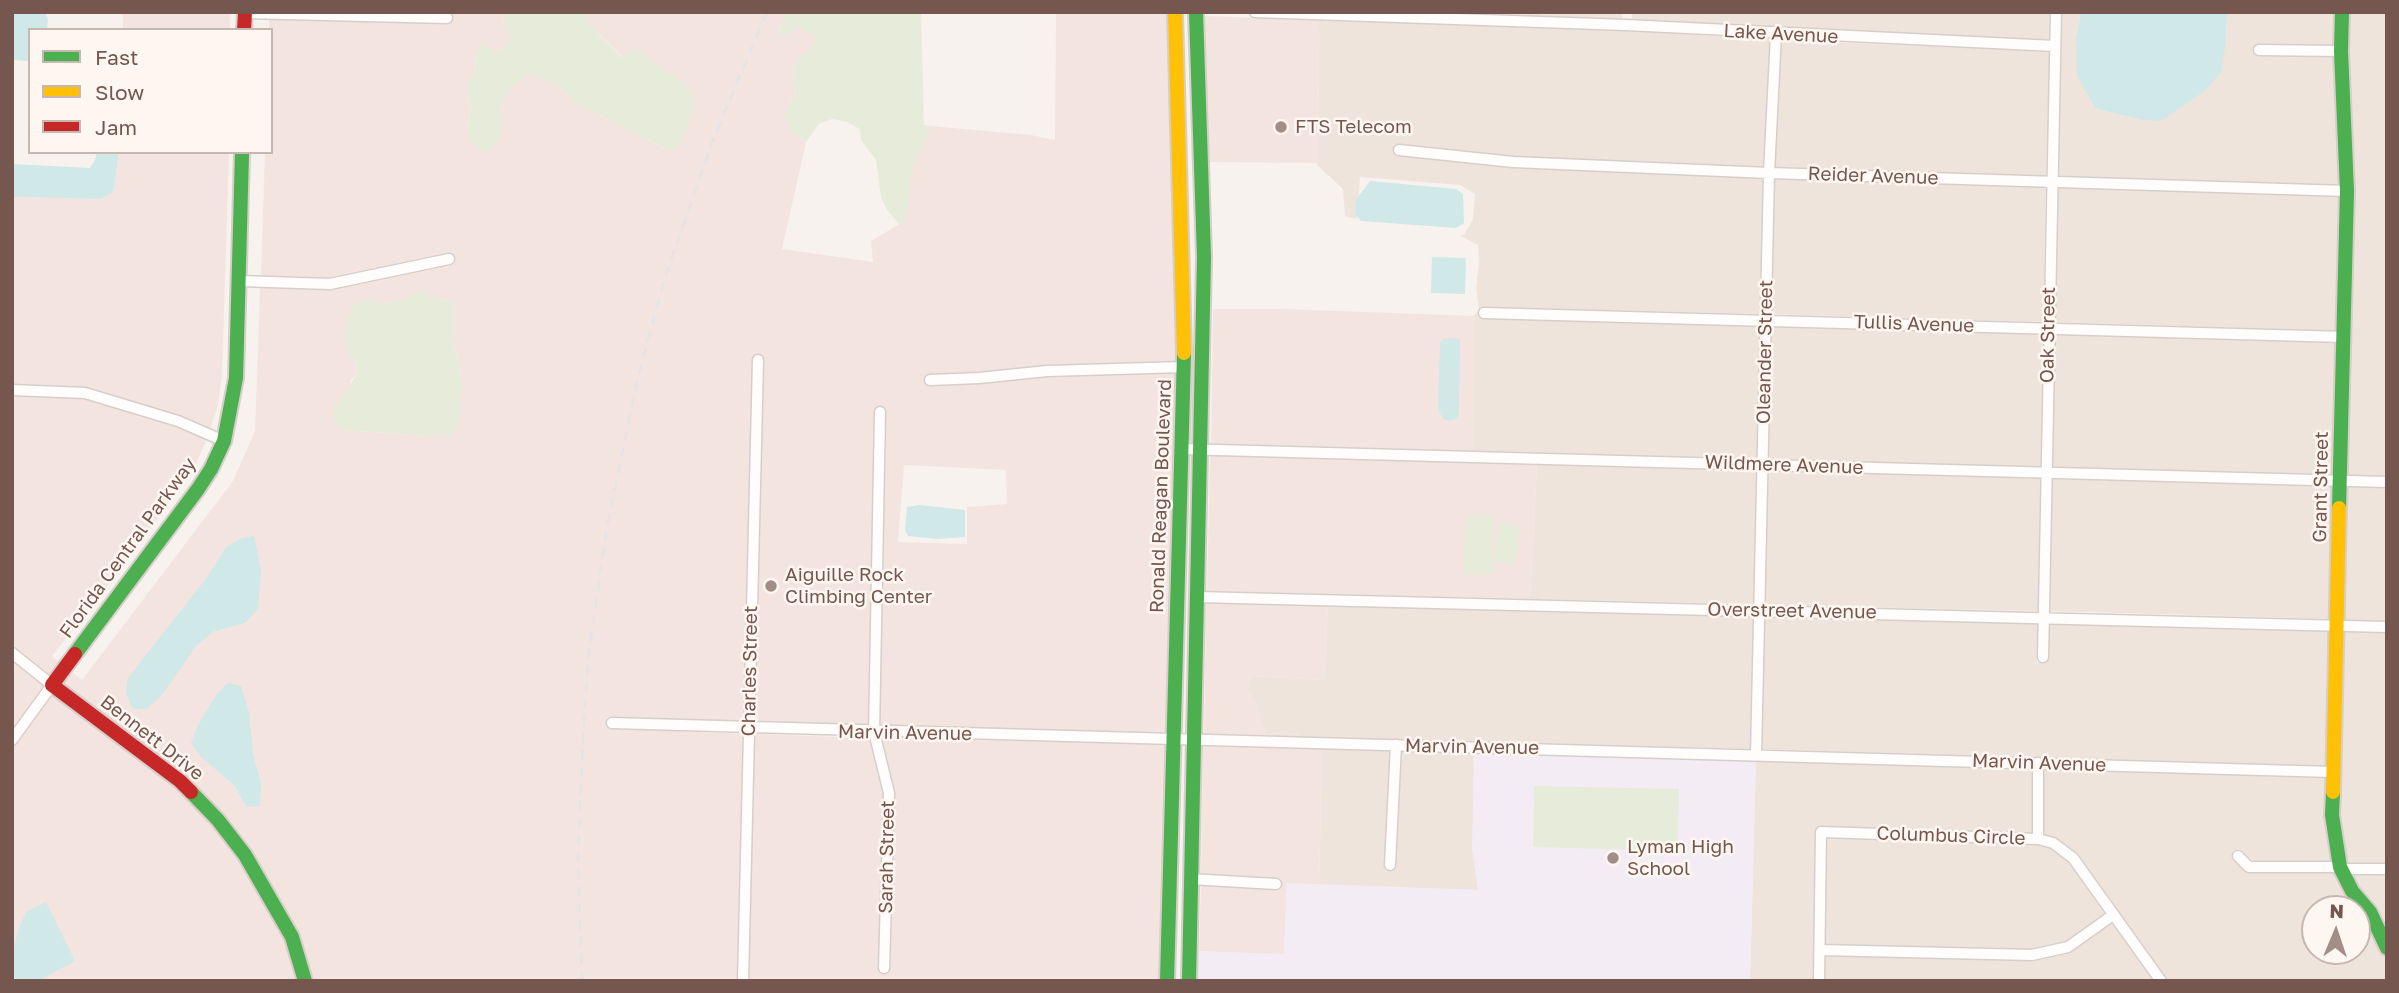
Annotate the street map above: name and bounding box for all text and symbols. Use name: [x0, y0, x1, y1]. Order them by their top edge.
street label: Lake Avenue: [1723, 20, 1839, 48]
legend: [28, 28, 273, 154]
text: Fast: [95, 44, 138, 70]
text: Slow: [95, 79, 144, 105]
text: Jam: [95, 114, 137, 140]
place label: FTS Telecom: [1295, 116, 1412, 138]
marker: FTS Telecom: [1273, 119, 1289, 135]
street label: Reider Avenue: [1807, 162, 1939, 190]
street label: Oleander Street: [1752, 280, 1778, 424]
street label: Oak Street: [2036, 287, 2060, 383]
street label: Tullis Avenue: [1853, 311, 1975, 337]
street label: Ronald Reagan Boulevard: [1146, 379, 1176, 613]
street label: Grant Street: [2309, 431, 2333, 543]
street label: Wildmere Avenue: [1704, 451, 1864, 479]
street label: Florida Central Parkway: [55, 453, 201, 643]
place label: Aiguille Rock Climbing Center: [785, 564, 932, 608]
marker: Aiguille Rock Climbing Center: [763, 578, 779, 594]
street label: Overstreet Avenue: [1707, 598, 1877, 624]
street label: Charles Street: [737, 605, 763, 737]
street label: Bennett Drive: [96, 691, 208, 785]
street label: Marvin Avenue: [838, 720, 972, 746]
street label: Marvin Avenue: [1405, 734, 1539, 760]
street label: Marvin Avenue: [1971, 749, 2107, 777]
street label: Sarah Street: [875, 800, 899, 914]
street label: Columbus Circle: [1876, 822, 2026, 850]
place label: Lyman High School: [1627, 836, 1734, 880]
marker: Lyman High School: [1605, 850, 1621, 866]
north arrow: [2301, 895, 2371, 965]
text: N: [2329, 899, 2344, 922]

